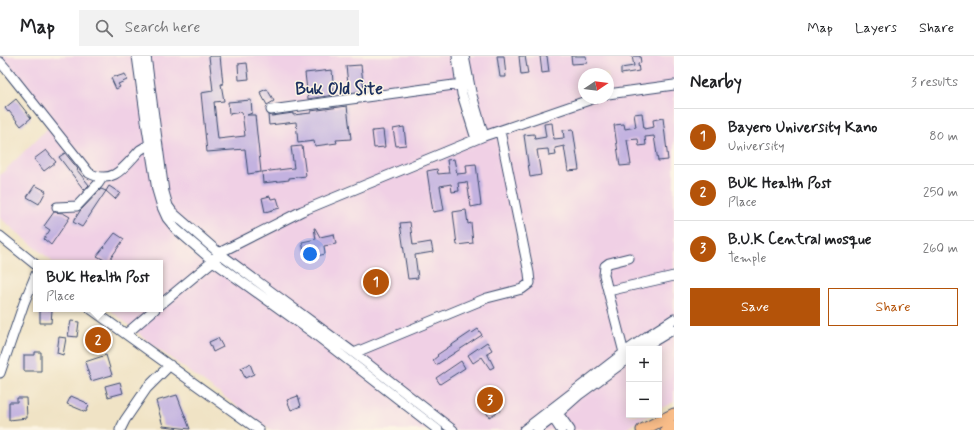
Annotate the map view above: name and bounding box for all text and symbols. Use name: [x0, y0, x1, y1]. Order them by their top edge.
search box: [79, 10, 359, 46]
text: Map: [20, 15, 55, 40]
icon: search: [93, 17, 115, 39]
text: Search here: [125, 18, 200, 38]
text: Map: [807, 19, 833, 37]
text: Layers: [855, 19, 897, 37]
text: Share: [919, 19, 954, 37]
north arrow: [578, 68, 614, 104]
text: Nearby: [690, 71, 742, 93]
text: 3 results: [911, 74, 958, 91]
district label: Buk Old Site: [295, 78, 383, 100]
text: Bayero University Kano: [728, 118, 877, 138]
text: 1: [700, 128, 706, 145]
text: 80 m: [929, 128, 958, 145]
text: University: [728, 138, 784, 155]
text: BUK Health Post: [728, 174, 831, 194]
text: 2: [700, 184, 706, 201]
text: 250 m: [923, 184, 958, 201]
text: Place: [728, 194, 757, 211]
text: B.U.K Central mosque: [728, 230, 871, 250]
text: 3: [700, 240, 706, 257]
text: 260 m: [923, 240, 958, 257]
your location: [300, 244, 320, 264]
text: Temple: [728, 250, 766, 267]
popup: [33, 260, 163, 312]
pin: 1: [363, 267, 389, 297]
text: BUK Health Post: [46, 268, 150, 288]
text: Place: [46, 288, 75, 305]
button: Save: [690, 288, 820, 326]
button: Share: [828, 288, 958, 326]
pin: 2: [85, 325, 111, 355]
map controls: [626, 346, 662, 418]
button: +: [626, 346, 662, 382]
button: −: [626, 382, 662, 418]
pin: 3: [477, 385, 503, 415]

